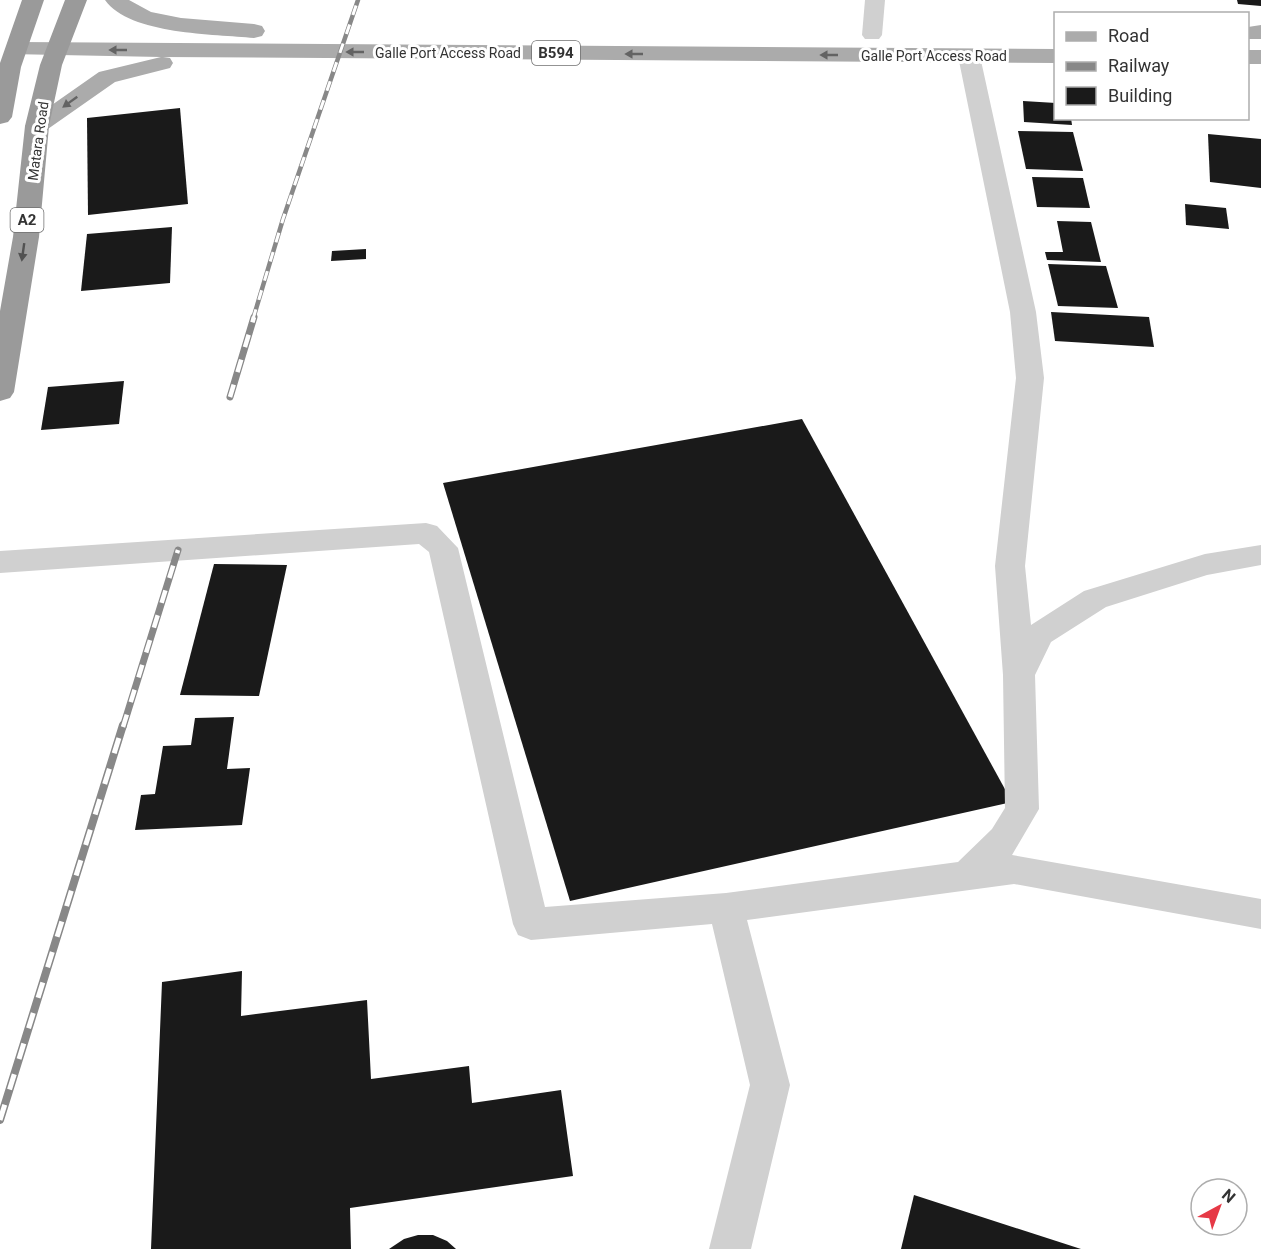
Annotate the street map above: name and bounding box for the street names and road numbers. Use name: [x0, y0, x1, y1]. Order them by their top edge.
road number: B594: [532, 41, 580, 65]
street label: Galle Port Access Road: [375, 45, 521, 61]
street label: Galle Port Access Road: [861, 48, 1007, 64]
street label: Matara Road: [25, 100, 51, 182]
road number: A2: [10, 208, 44, 232]

